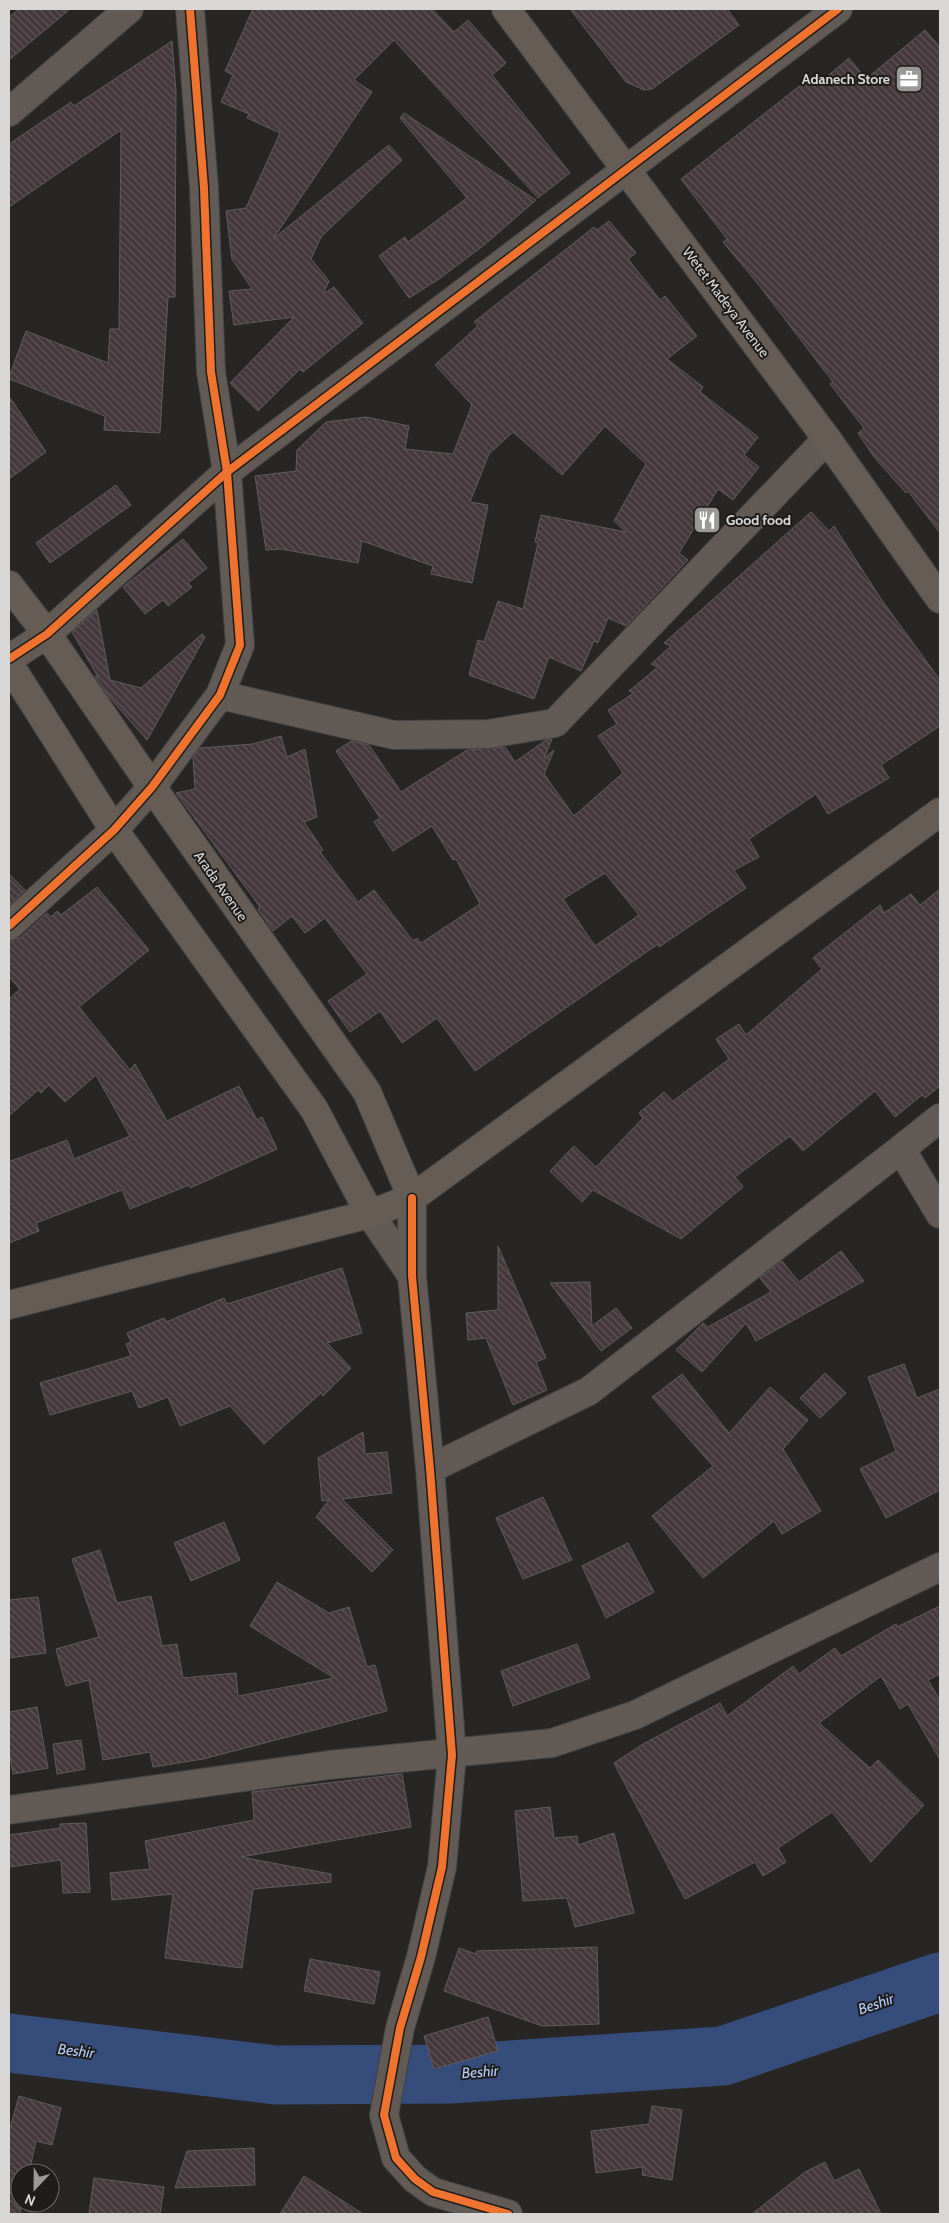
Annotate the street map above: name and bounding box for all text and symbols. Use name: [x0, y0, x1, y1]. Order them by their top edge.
office icon: Adanech Store: [894, 64, 924, 94]
place label: Adanech Store: [802, 70, 890, 88]
street label: Wetet Madeya Avenue: [679, 243, 773, 361]
restaurant icon: Good food: [692, 505, 722, 535]
place label: Good food: [726, 511, 791, 529]
street label: Arada Avenue: [190, 847, 252, 925]
water label: Beshir: [856, 1989, 898, 2018]
water label: Beshir: [57, 2040, 97, 2062]
water label: Beshir: [461, 2062, 500, 2082]
north arrow: [10, 2163, 60, 2213]
text: N: [22, 2190, 38, 2210]

